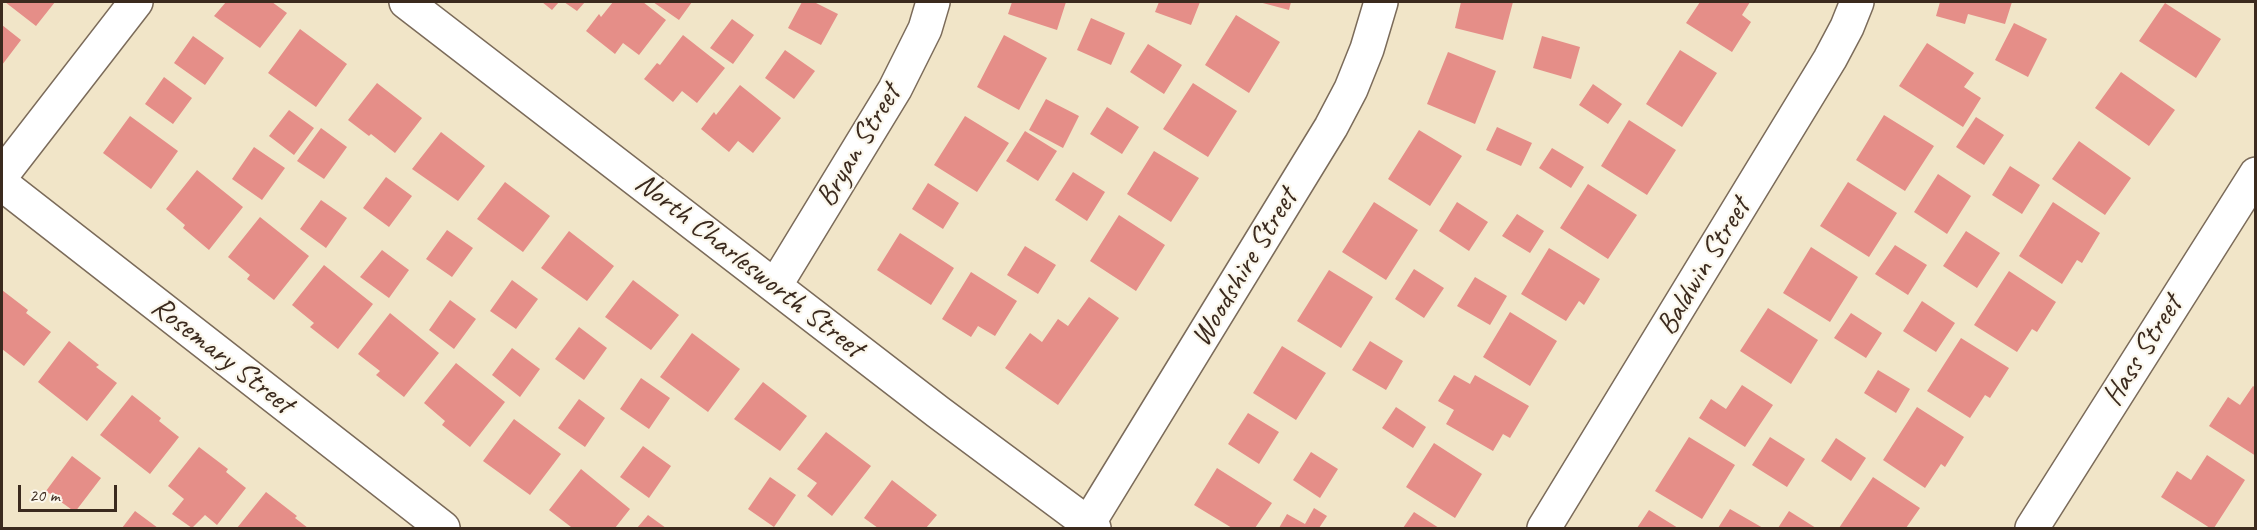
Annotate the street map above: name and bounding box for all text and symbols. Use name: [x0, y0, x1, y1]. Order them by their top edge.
street label: Bryan Street: [809, 79, 909, 213]
street label: North Charlesworth Street: [627, 166, 871, 366]
street label: Woodshire Street: [1184, 183, 1306, 353]
street label: Baldwin Street: [1649, 192, 1759, 342]
street label: Rosemary Street: [144, 289, 300, 423]
street label: Hass Street: [2095, 289, 2191, 413]
scale bar: [21, 473, 120, 511]
text: 20 m: [29, 484, 60, 506]

